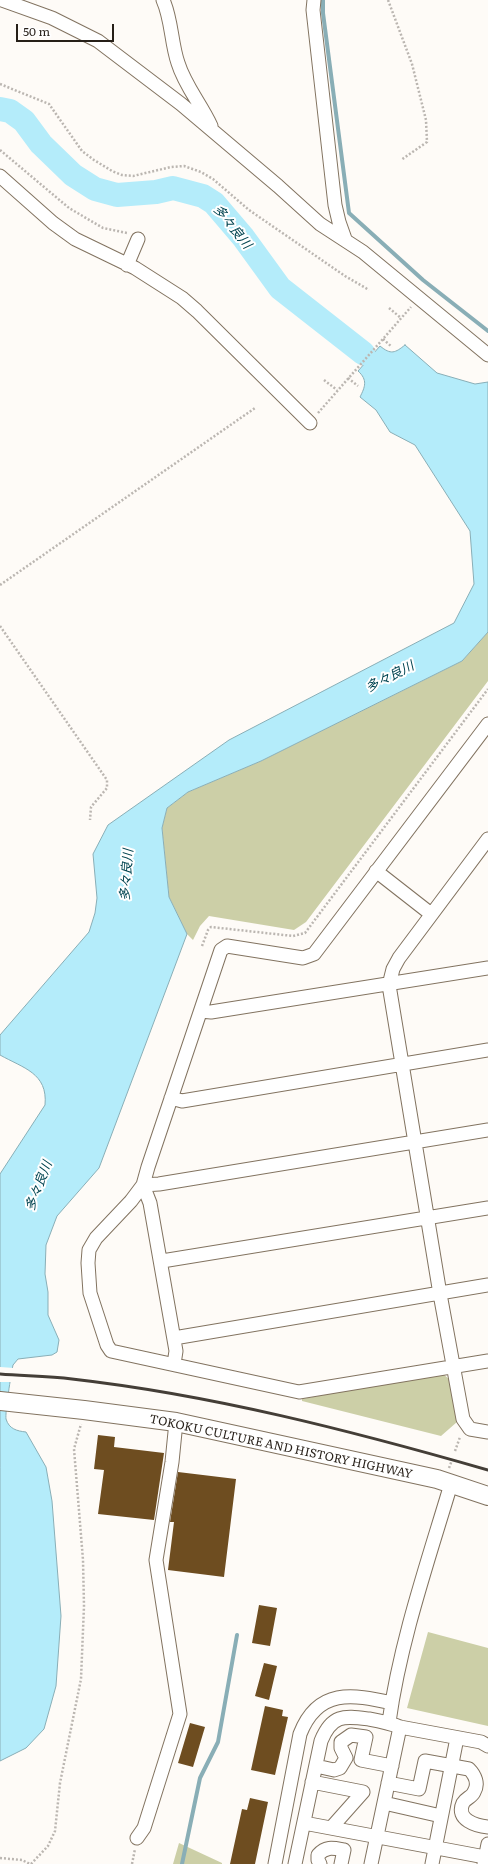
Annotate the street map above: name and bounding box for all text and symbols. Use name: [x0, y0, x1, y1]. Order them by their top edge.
scale bar: [18, 16, 116, 42]
text: 50 m: [23, 22, 50, 40]
water label: 多々良川: [210, 202, 254, 252]
water label: 多々良川: [363, 658, 417, 696]
water label: 多々良川: [117, 849, 137, 901]
water label: 多々良川: [22, 1159, 56, 1213]
street label: TOKOKU CULTURE AND HISTORY HIGHWAY: [148, 1412, 414, 1482]

